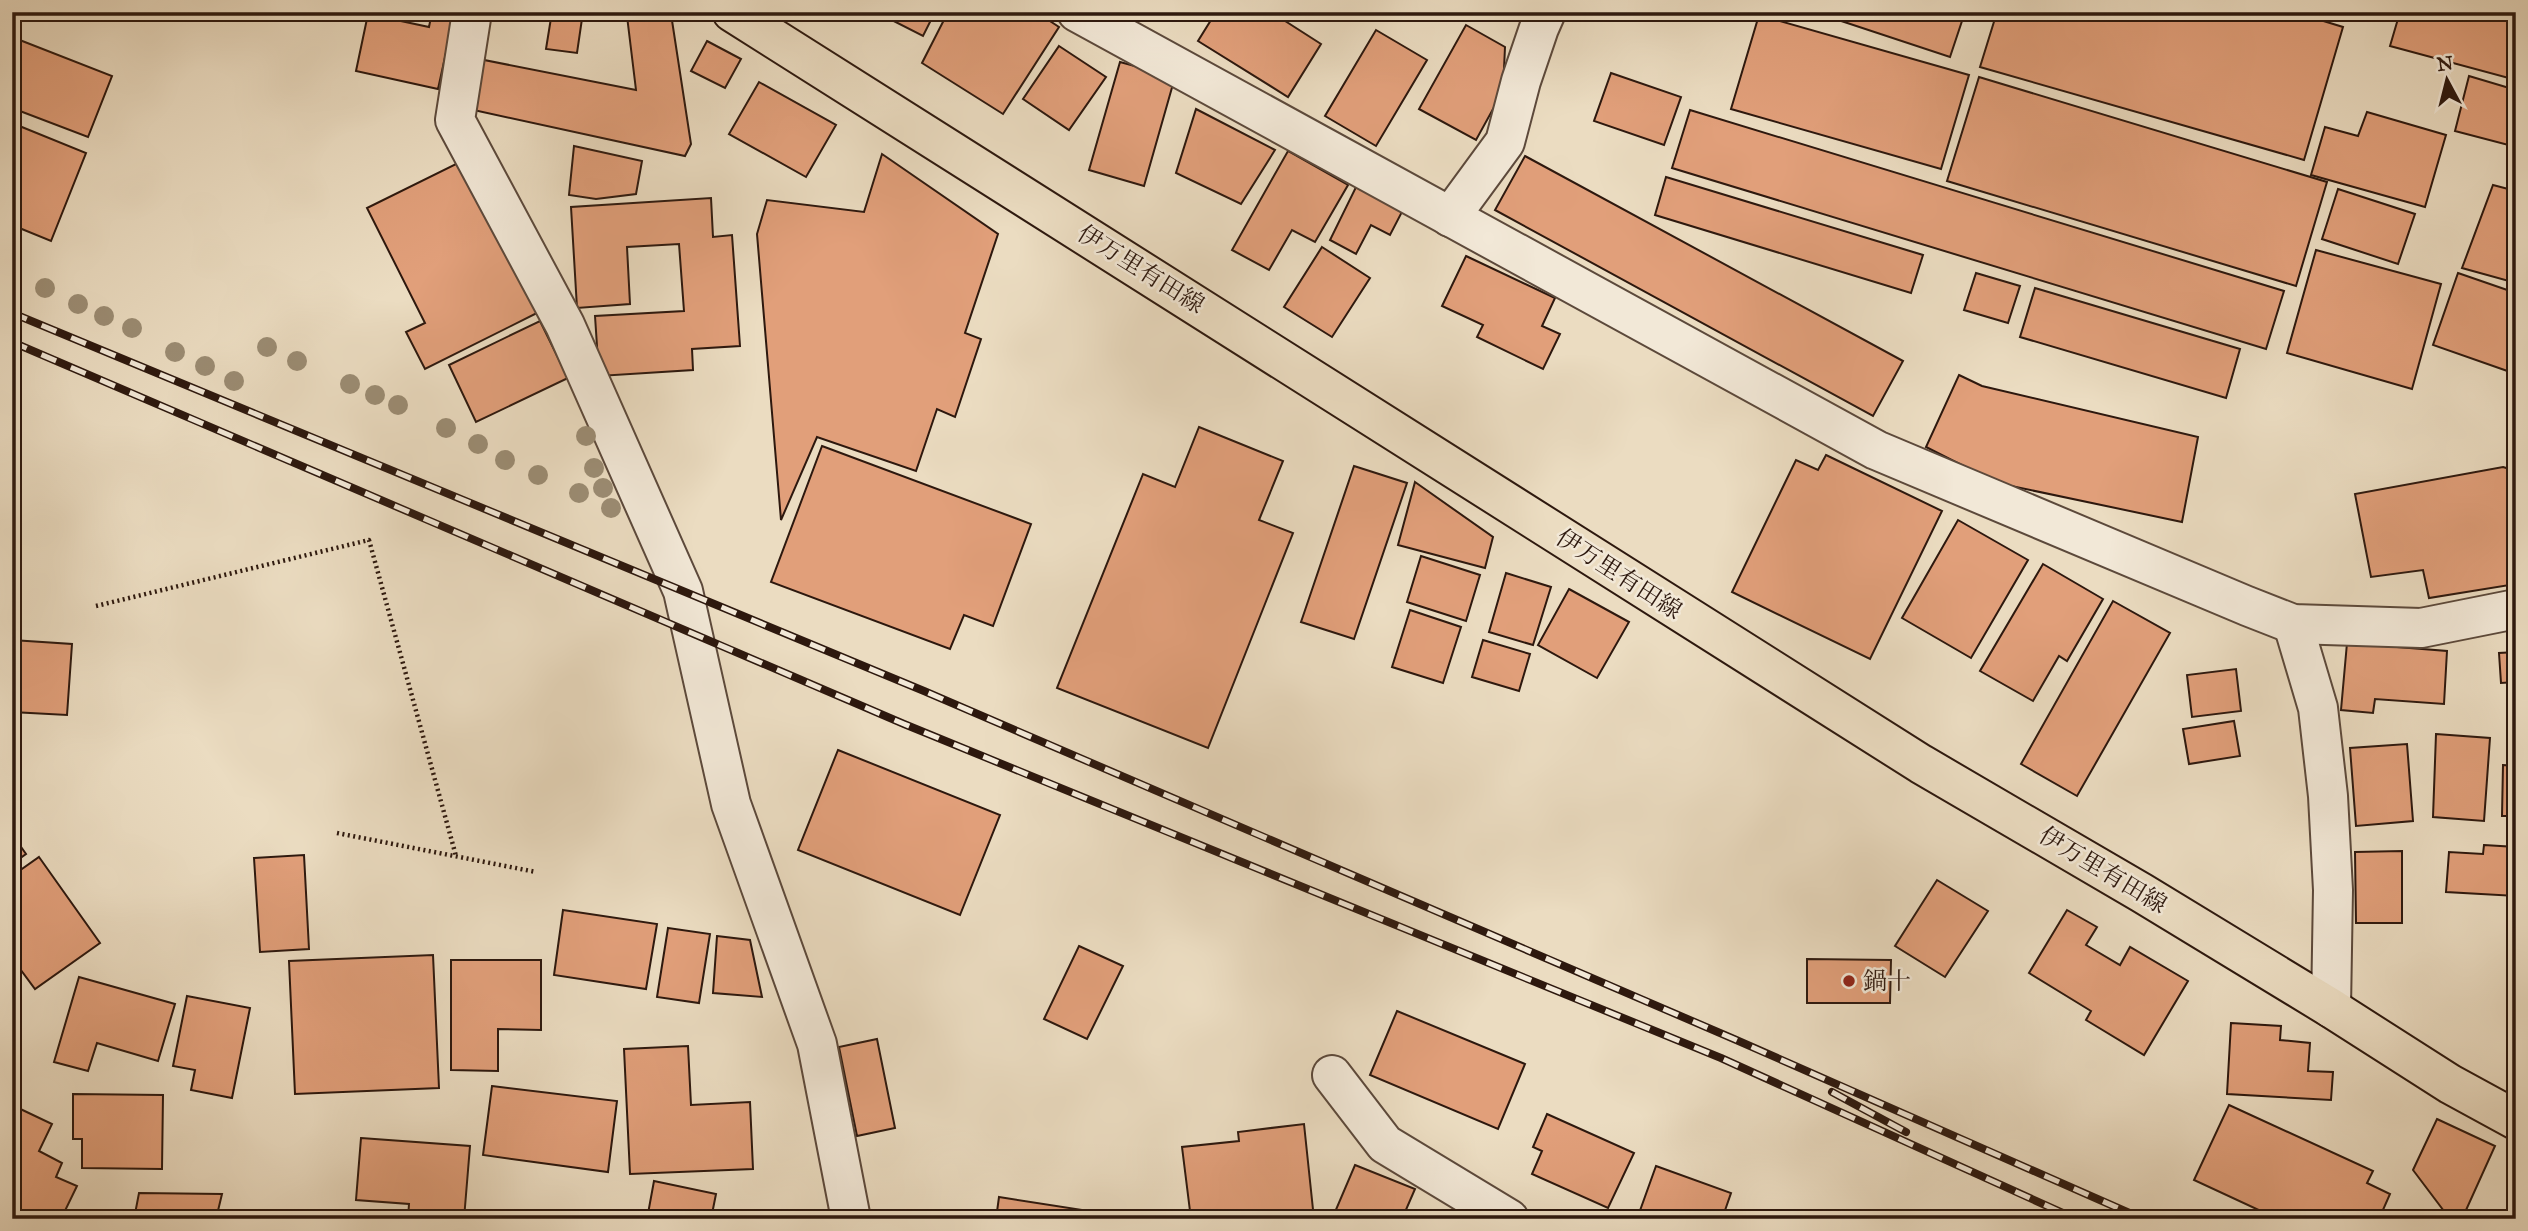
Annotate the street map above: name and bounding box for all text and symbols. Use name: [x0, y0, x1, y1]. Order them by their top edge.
north arrow: [2412, 46, 2482, 116]
text: N: [2436, 51, 2454, 76]
street label: 伊万里有田線: [1072, 218, 1210, 320]
street label: 伊万里有田線: [1550, 522, 1688, 626]
street label: 伊万里有田線: [2034, 820, 2172, 920]
place label: 鍋十: [1863, 966, 1911, 996]
marker: 鍋十: [1841, 973, 1857, 989]

